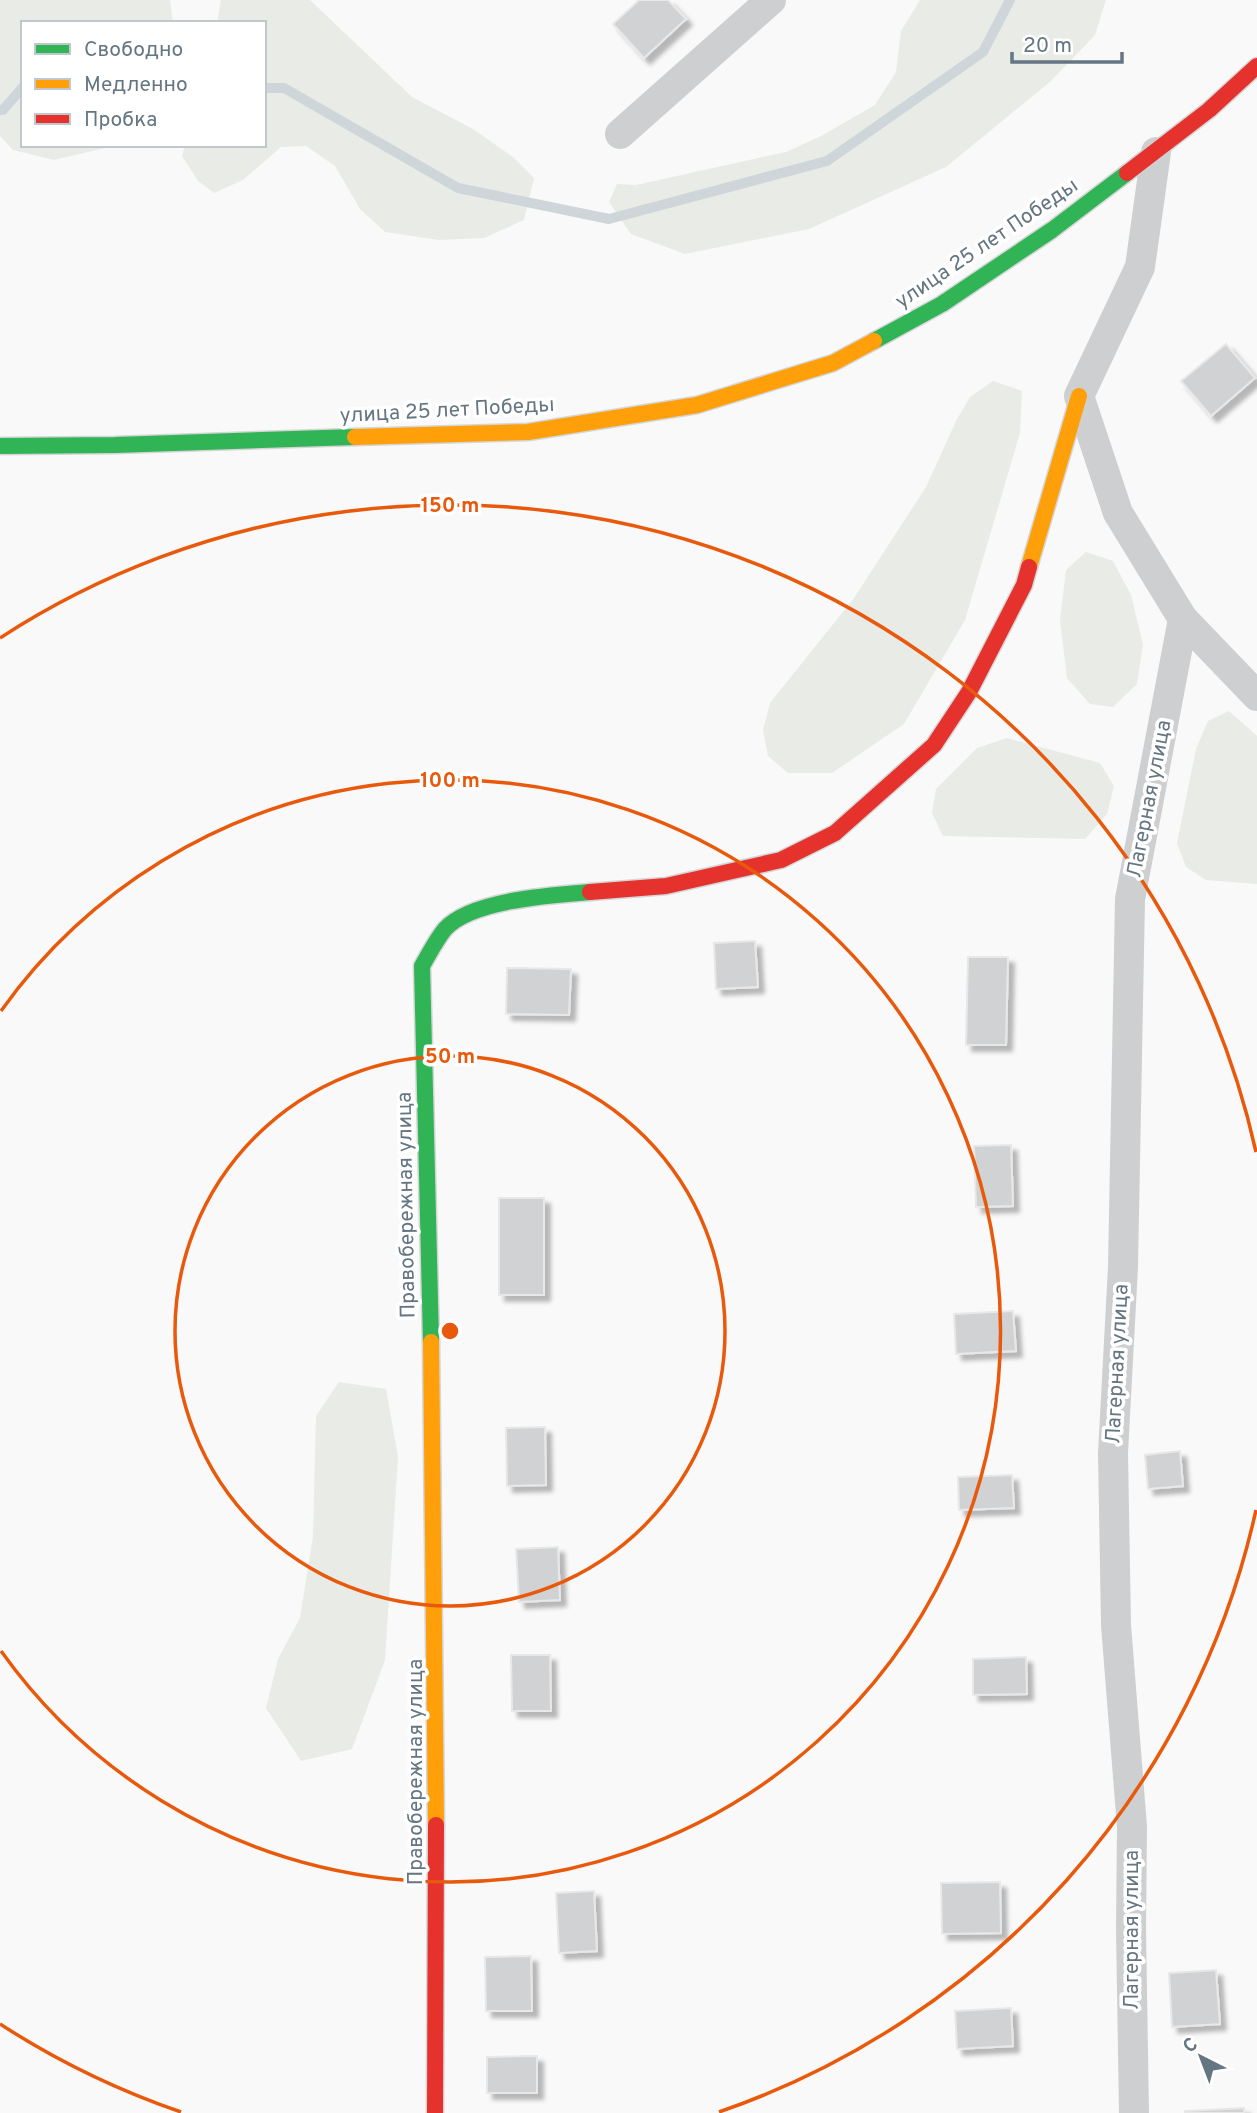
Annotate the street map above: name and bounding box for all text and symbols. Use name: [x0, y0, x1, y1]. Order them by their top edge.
legend: [21, 21, 266, 147]
scale bar: [1012, 21, 1122, 65]
text: 20 m: [1023, 33, 1072, 60]
text: Свободно: [84, 37, 183, 64]
text: Медленно: [84, 72, 188, 99]
text: Пробка: [84, 107, 157, 134]
street label: улица 25 лет Победы: [890, 173, 1084, 315]
street label: улица 25 лет Победы: [339, 392, 555, 430]
text: 150 m: [421, 493, 479, 520]
street label: Лагерная улица: [1121, 718, 1179, 880]
text: 100 m: [420, 768, 480, 795]
text: 50 m: [425, 1044, 475, 1071]
street label: Правобережная улица: [392, 1092, 422, 1318]
street label: Лагерная улица: [1100, 1283, 1136, 1445]
centre of rings: [438, 1319, 462, 1343]
street label: Правобережная улица: [403, 1659, 430, 1885]
street label: Лагерная улица: [1119, 1850, 1146, 2010]
north arrow: [1166, 2022, 1236, 2092]
text: С: [1178, 2033, 1204, 2059]

